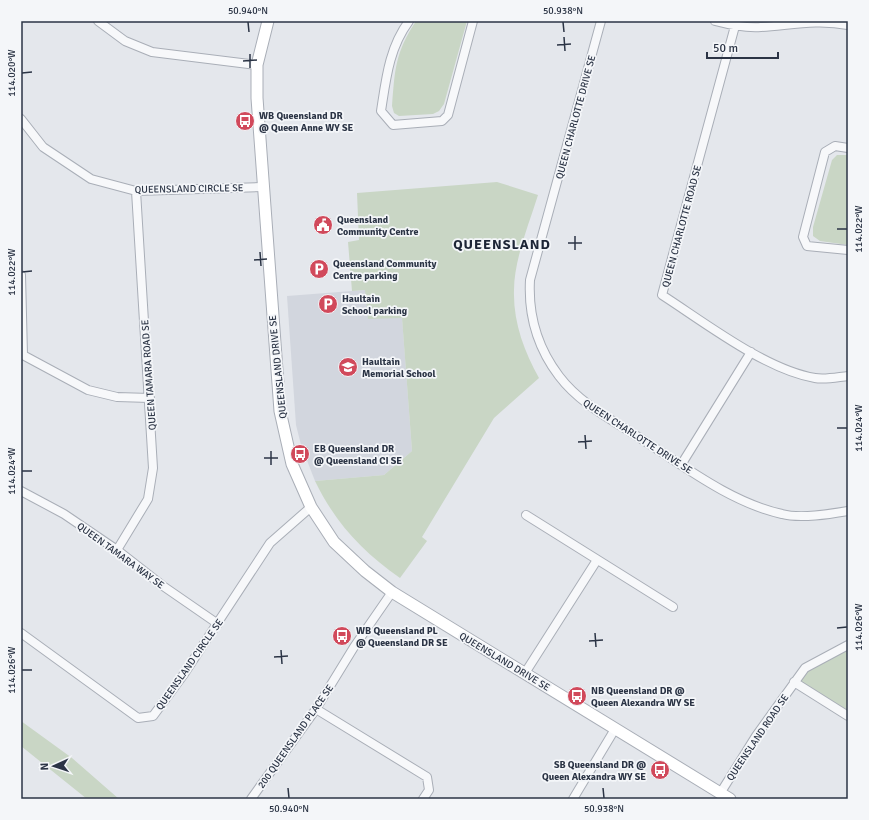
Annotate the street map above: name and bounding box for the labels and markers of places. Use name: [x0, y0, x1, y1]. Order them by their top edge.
bus stop icon: WB Queensland DR @ Queen Anne WY SE: [234, 110, 256, 132]
place label: WB Queensland DR @ Queen Anne WY SE: [259, 110, 353, 134]
public building icon: Queensland Community Centre: [312, 214, 334, 236]
place label: Queensland Community Centre: [337, 214, 418, 238]
parking icon: Queensland Community Centre parking: [308, 258, 330, 280]
place label: Queensland Community Centre parking: [333, 258, 437, 282]
parking icon: Haultain School parking: [317, 293, 339, 315]
place label: Haultain School parking: [342, 293, 408, 317]
school or university icon: Haultain Memorial School: [337, 356, 359, 378]
place label: Haultain Memorial School: [362, 356, 436, 380]
bus stop icon: EB Queensland DR @ Queensland CI SE: [289, 443, 311, 465]
place label: EB Queensland DR @ Queensland CI SE: [314, 443, 402, 467]
bus stop icon: WB Queensland PL @ Queensland DR SE: [331, 625, 353, 647]
place label: WB Queensland PL @ Queensland DR SE: [356, 625, 448, 649]
bus stop icon: NB Queensland DR @ Queen Alexandra WY SE: [566, 685, 588, 707]
place label: NB Queensland DR @ Queen Alexandra WY SE: [591, 685, 695, 709]
place label: SB Queensland DR @ Queen Alexandra WY SE: [542, 759, 646, 783]
bus stop icon: SB Queensland DR @ Queen Alexandra WY SE: [649, 759, 671, 781]

